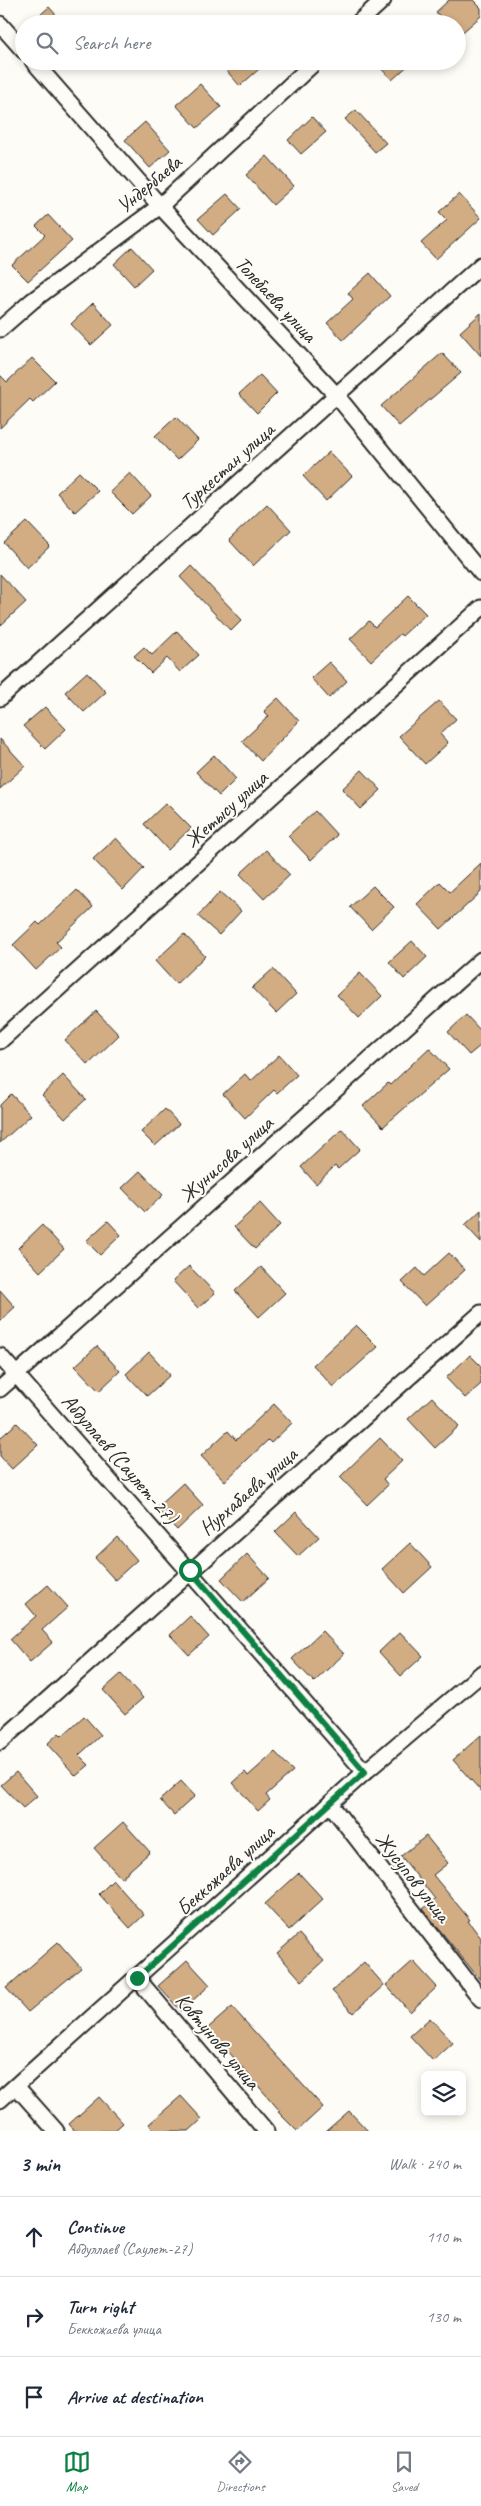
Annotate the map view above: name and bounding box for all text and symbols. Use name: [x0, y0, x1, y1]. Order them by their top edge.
search box: [15, 15, 466, 70]
icon: search: [33, 29, 61, 57]
text: Search here: [73, 31, 150, 55]
street label: Ундербаева: [111, 148, 188, 219]
street label: Толебаева улица: [230, 250, 324, 349]
street label: Туркестан улица: [174, 415, 281, 515]
street label: Жетысу улица: [179, 763, 275, 853]
street label: Жунисова улица: [174, 1109, 280, 1208]
street label: Абдуллаев (Саулет-27): [56, 1388, 184, 1530]
street label: Нурхабаева улица: [194, 1440, 304, 1541]
route start: [179, 1559, 202, 1582]
street label: Беккожаева улица: [171, 1818, 281, 1921]
street label: Жусупов улица: [370, 1827, 458, 1929]
route end: [126, 1967, 149, 1990]
street label: Ковтунова улица: [170, 1987, 267, 2096]
map controls: [421, 2071, 466, 2116]
button: layers: [421, 2071, 466, 2116]
text: 3 min: [20, 2151, 60, 2177]
text: Walk · 240 m: [389, 2154, 461, 2174]
text: Continue: [67, 2215, 124, 2239]
icon: ahead: [20, 2223, 48, 2251]
text: 110 m: [427, 2227, 461, 2247]
text: Абдуллаев (Саулет-27): [67, 2239, 192, 2259]
text: Turn right: [67, 2295, 134, 2319]
icon: right: [20, 2303, 48, 2331]
text: 130 m: [427, 2307, 461, 2327]
text: Беккожаева улица: [67, 2319, 161, 2339]
icon: arrive: [20, 2383, 48, 2411]
text: Arrive at destination: [67, 2385, 203, 2409]
tab: Map: [63, 2448, 91, 2495]
tab: Directions: [216, 2448, 265, 2495]
tab: Saved: [390, 2448, 418, 2495]

